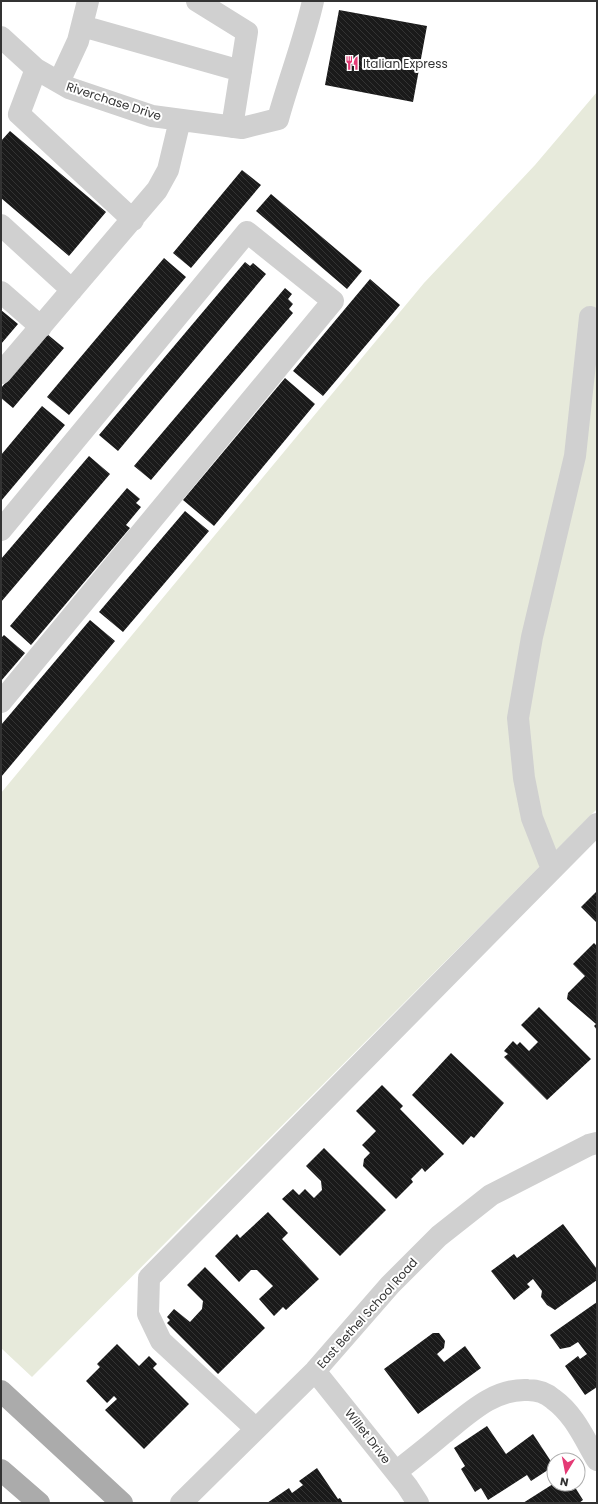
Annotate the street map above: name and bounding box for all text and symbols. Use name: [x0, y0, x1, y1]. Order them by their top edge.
restaurant icon: Italian Express: [344, 55, 360, 71]
place label: Italian Express: [363, 55, 448, 72]
street label: Riverchase Drive: [64, 78, 164, 124]
street label: East Bethel School Road: [313, 1254, 421, 1372]
street label: Willet Drive: [341, 1405, 395, 1467]
north arrow: [546, 1452, 586, 1492]
text: N: [559, 1473, 570, 1490]

